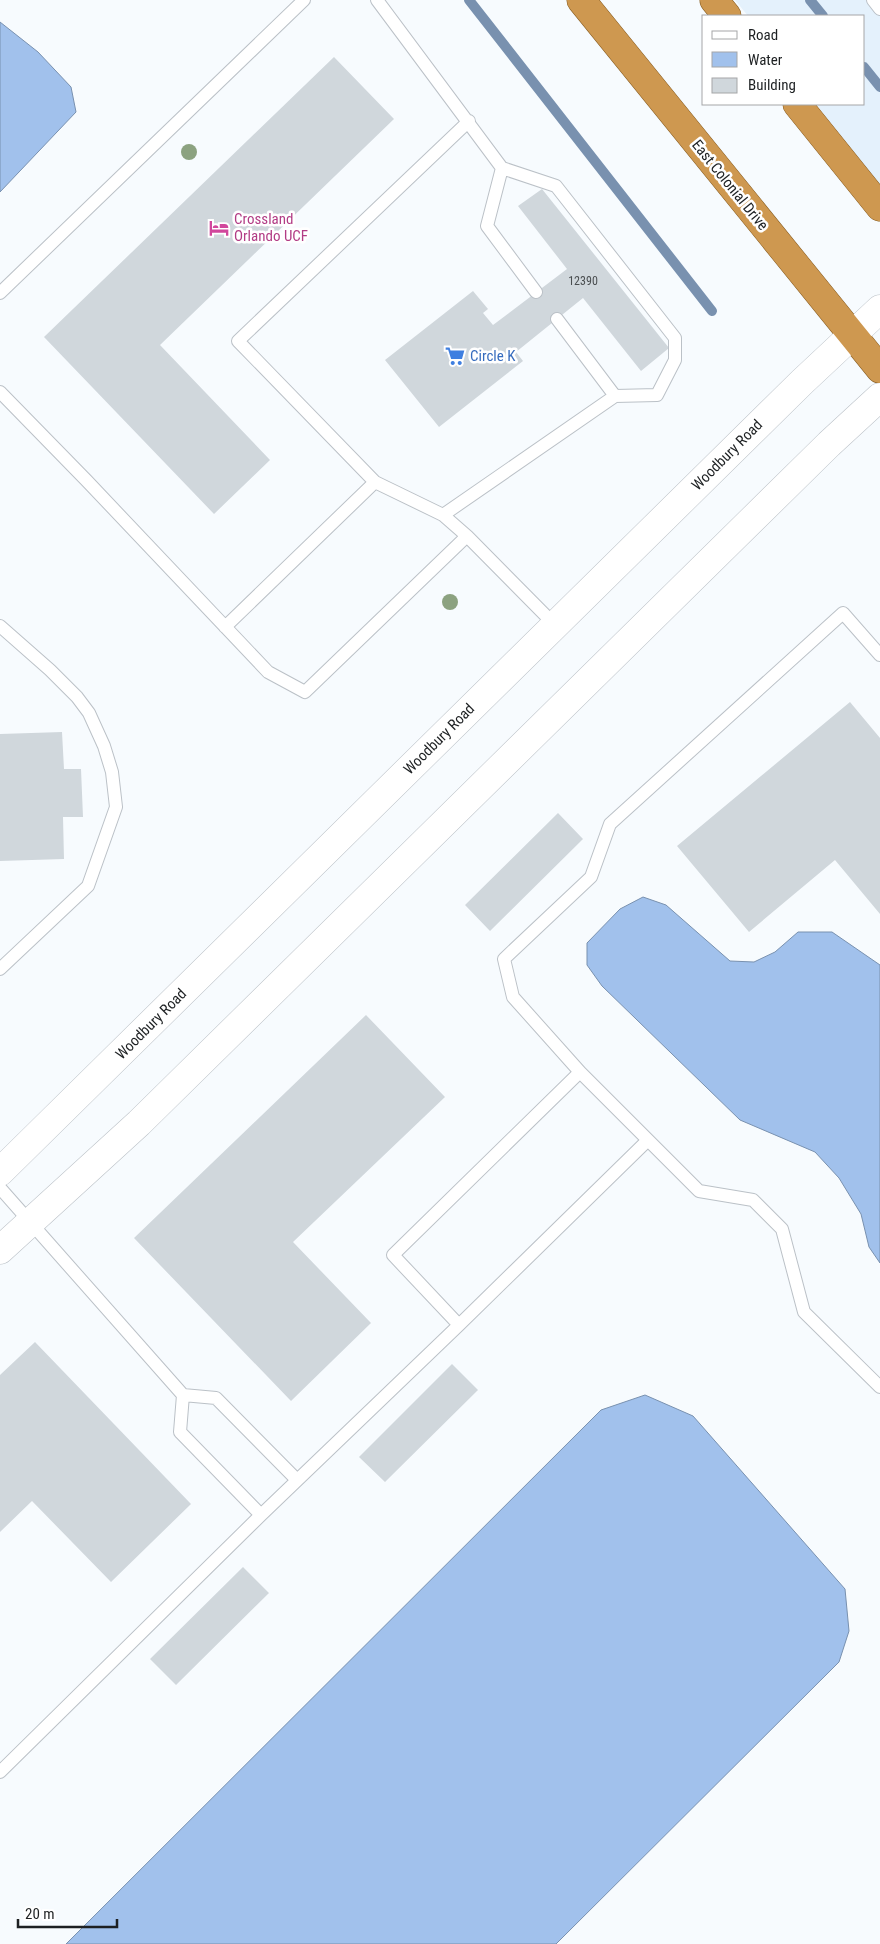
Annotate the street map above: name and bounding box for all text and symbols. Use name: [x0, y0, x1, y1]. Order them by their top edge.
legend: [702, 15, 865, 105]
text: Road: [748, 26, 778, 44]
text: Water: [748, 51, 783, 69]
text: Building: [748, 76, 796, 94]
street label: East Colonial Drive: [688, 136, 772, 234]
place label: Crossland Orlando UCF: [234, 210, 308, 245]
hotel icon: Crossland Orlando UCF: [208, 217, 230, 239]
house number: 12390: [568, 274, 598, 288]
supermarket icon: Circle K: [444, 345, 466, 367]
place label: Circle K: [470, 347, 516, 365]
street label: Woodbury Road: [688, 416, 766, 494]
street label: Woodbury Road: [400, 700, 478, 778]
street label: Woodbury Road: [112, 985, 190, 1063]
scale bar: [18, 1896, 116, 1928]
text: 20 m: [25, 1905, 55, 1923]

